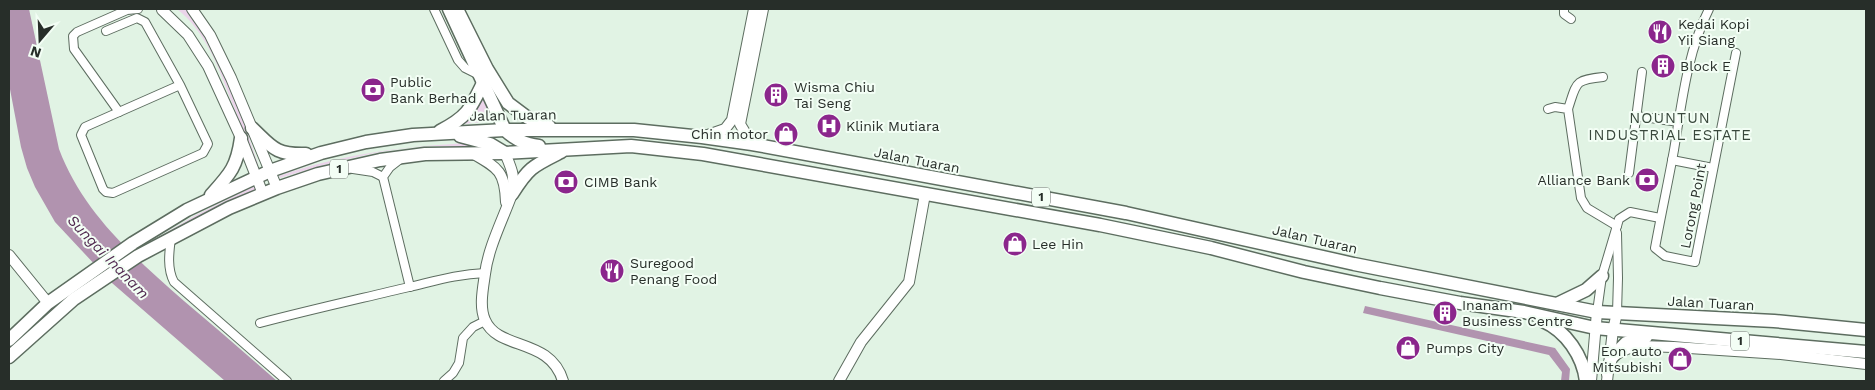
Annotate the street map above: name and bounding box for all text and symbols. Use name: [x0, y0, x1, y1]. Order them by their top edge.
north arrow: [15, 15, 65, 65]
place label: Kedai Kopi Yii Siang: [1678, 16, 1749, 48]
restaurant icon: Kedai Kopi Yii Siang: [1647, 19, 1673, 45]
text: N: [28, 43, 43, 62]
building icon: Block E: [1650, 53, 1676, 79]
place label: Block E: [1680, 58, 1731, 74]
place label: Public Bank Berhad: [390, 74, 476, 106]
bank icon: Public Bank Berhad: [360, 77, 386, 103]
place label: Wisma Chiu Tai Seng: [794, 79, 875, 111]
building icon: Wisma Chiu Tai Seng: [763, 82, 789, 108]
street label: Jalan Tuaran: [469, 106, 557, 124]
district label: NOUNTUN INDUSTRIAL ESTATE: [1588, 109, 1752, 144]
hospital icon: Klinik Mutiara: [816, 113, 842, 139]
place label: Klinik Mutiara: [846, 118, 939, 134]
shop icon: Chin motor: [773, 121, 799, 147]
place label: Chin motor: [691, 126, 768, 142]
street label: Jalan Tuaran: [873, 144, 961, 176]
road number: 1: [330, 160, 348, 178]
street label: Lorong Point: [1677, 162, 1709, 250]
bank icon: Alliance Bank: [1634, 167, 1660, 193]
bank icon: CIMB Bank: [553, 169, 579, 195]
place label: Alliance Bank: [1538, 172, 1630, 188]
place label: CIMB Bank: [584, 174, 657, 190]
road number: 1: [1032, 188, 1050, 206]
water label: Sungai Inanam: [64, 211, 152, 303]
street label: Jalan Tuaran: [1271, 221, 1359, 257]
shop icon: Lee Hin: [1002, 231, 1028, 257]
place label: Lee Hin: [1032, 236, 1084, 252]
place label: Suregood Penang Food: [630, 255, 717, 287]
restaurant icon: Suregood Penang Food: [599, 258, 625, 284]
street label: Jalan Tuaran: [1667, 293, 1755, 313]
place label: Inanam Business Centre: [1462, 297, 1573, 329]
building icon: Inanam Business Centre: [1432, 300, 1458, 326]
road number: 1: [1731, 332, 1749, 351]
shop icon: Pumps City: [1395, 335, 1421, 361]
place label: Pumps City: [1426, 340, 1505, 356]
place label: Eon auto Mitsubishi: [1592, 343, 1662, 375]
shop icon: Eon auto Mitsubishi: [1667, 346, 1693, 372]

